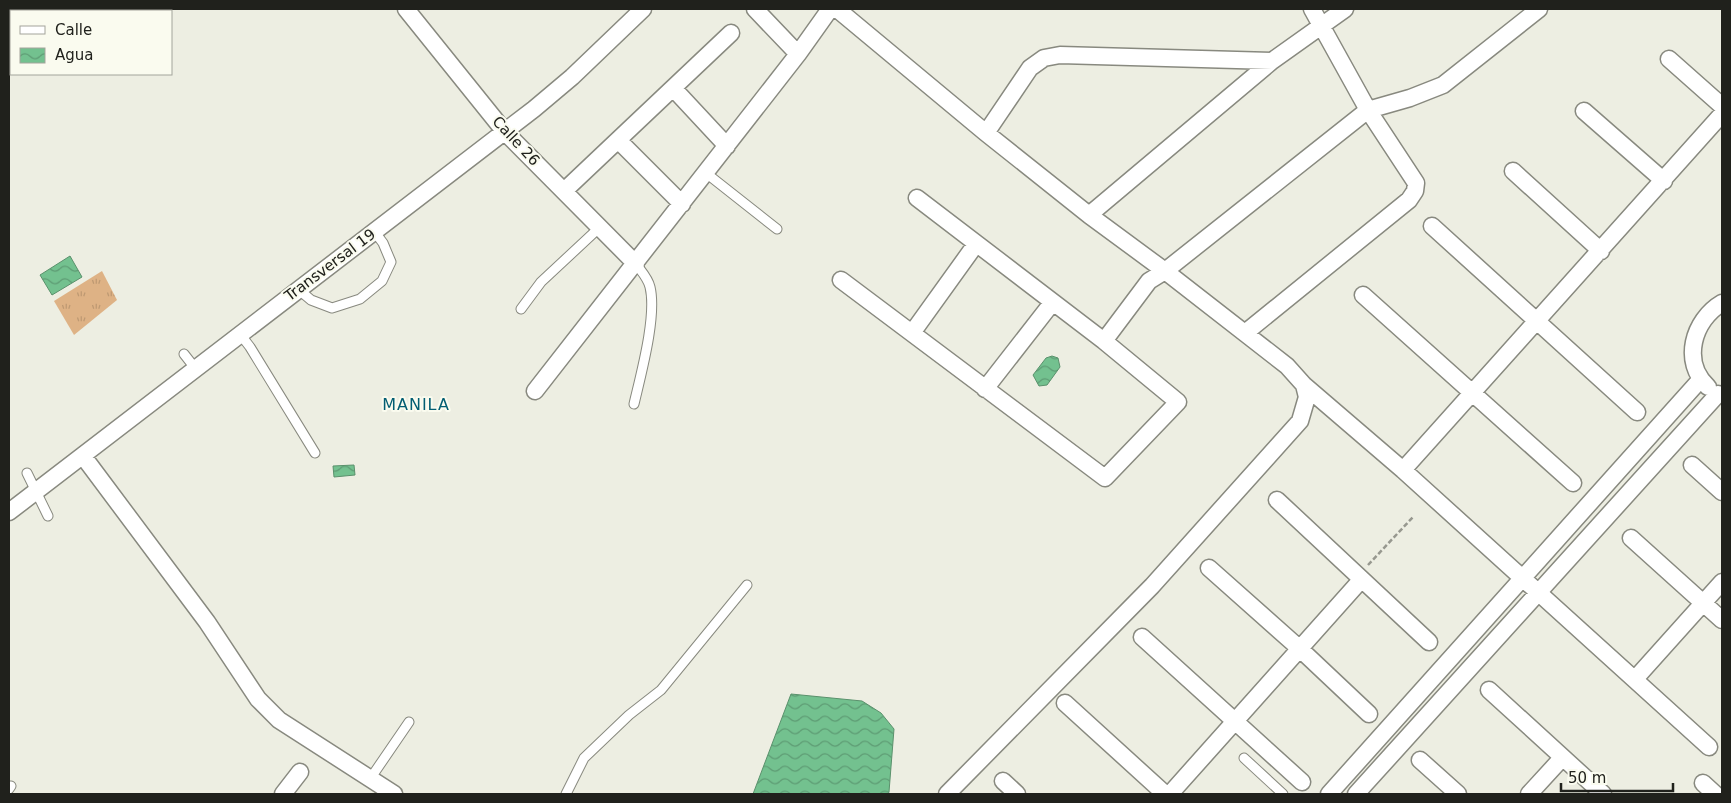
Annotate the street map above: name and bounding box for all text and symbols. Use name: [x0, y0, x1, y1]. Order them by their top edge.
legend: [10, 10, 172, 75]
text: Calle: [55, 21, 92, 39]
text: Agua: [55, 46, 93, 64]
street label: Calle 26: [489, 113, 543, 169]
street label: Transversal 19: [280, 225, 379, 306]
district label: MANILA: [382, 395, 450, 414]
scale bar: [1561, 760, 1674, 792]
text: 50 m: [1568, 769, 1606, 787]

